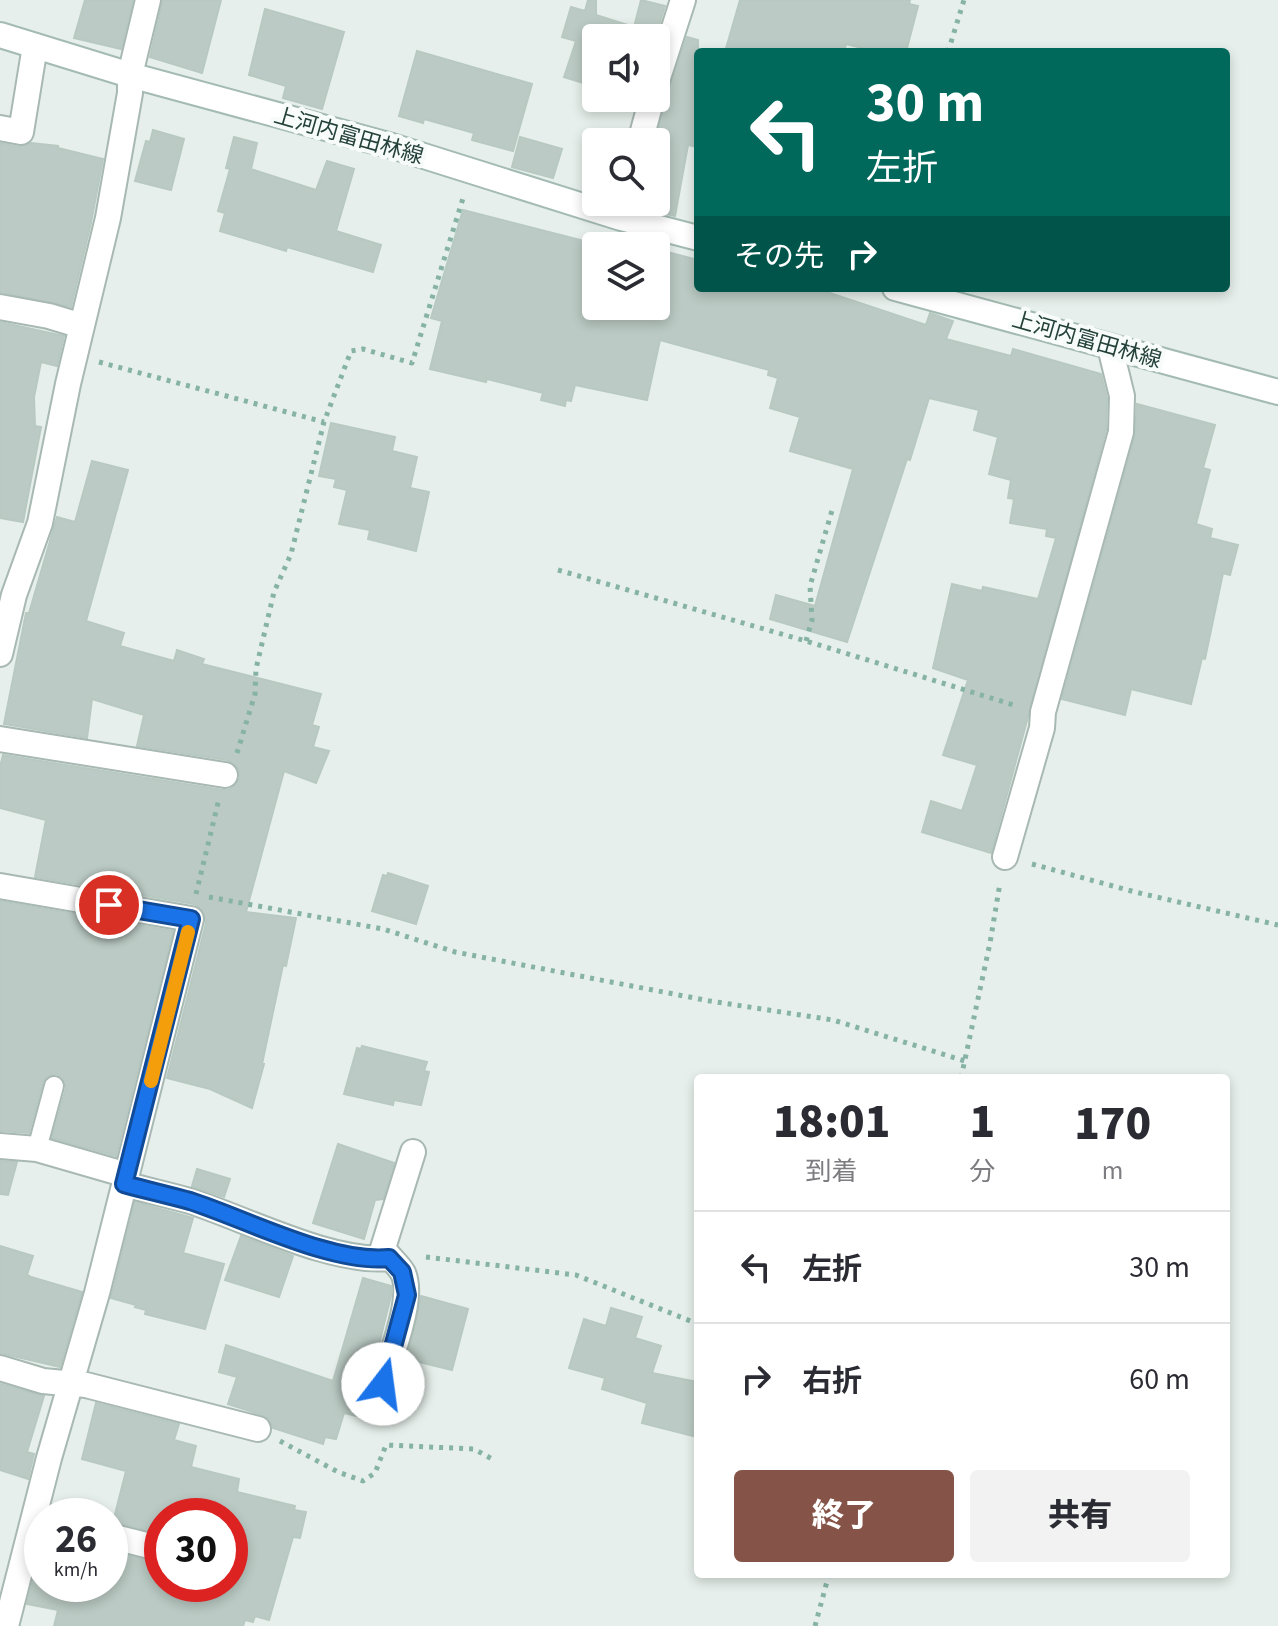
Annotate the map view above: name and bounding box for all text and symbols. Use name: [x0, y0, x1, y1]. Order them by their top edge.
map controls: [582, 24, 670, 320]
button: sound: [582, 24, 670, 112]
text: 30 m: [866, 64, 984, 143]
icon: left: [734, 80, 838, 184]
street label: 上河内富田林線: [270, 99, 427, 173]
button: search: [582, 128, 670, 216]
text: 左折: [866, 143, 938, 194]
button: layers: [582, 232, 670, 320]
icon: right: [840, 232, 884, 276]
text: その先: [734, 235, 824, 278]
street label: 上河内富田林線: [1008, 303, 1165, 377]
pin: [75, 871, 143, 939]
icon: arrive: [87, 883, 131, 927]
text: 18:01: [773, 1088, 890, 1156]
text: 1: [969, 1088, 995, 1156]
text: 170: [1074, 1090, 1151, 1158]
text: m: [1102, 1152, 1123, 1189]
text: 到着: [806, 1153, 858, 1190]
text: 分: [969, 1153, 995, 1190]
icon: left: [734, 1245, 778, 1289]
text: 30 m: [1129, 1246, 1190, 1289]
text: 左折: [802, 1248, 862, 1291]
position arrow: [341, 1342, 425, 1426]
icon: right: [734, 1357, 778, 1401]
text: 60 m: [1129, 1358, 1190, 1401]
text: 右折: [802, 1360, 862, 1403]
button: 終了: [734, 1470, 954, 1562]
button: 共有: [970, 1470, 1190, 1562]
speed limit sign: 30: [144, 1498, 248, 1602]
text: 26: [55, 1511, 97, 1568]
text: km/h: [54, 1556, 98, 1584]

